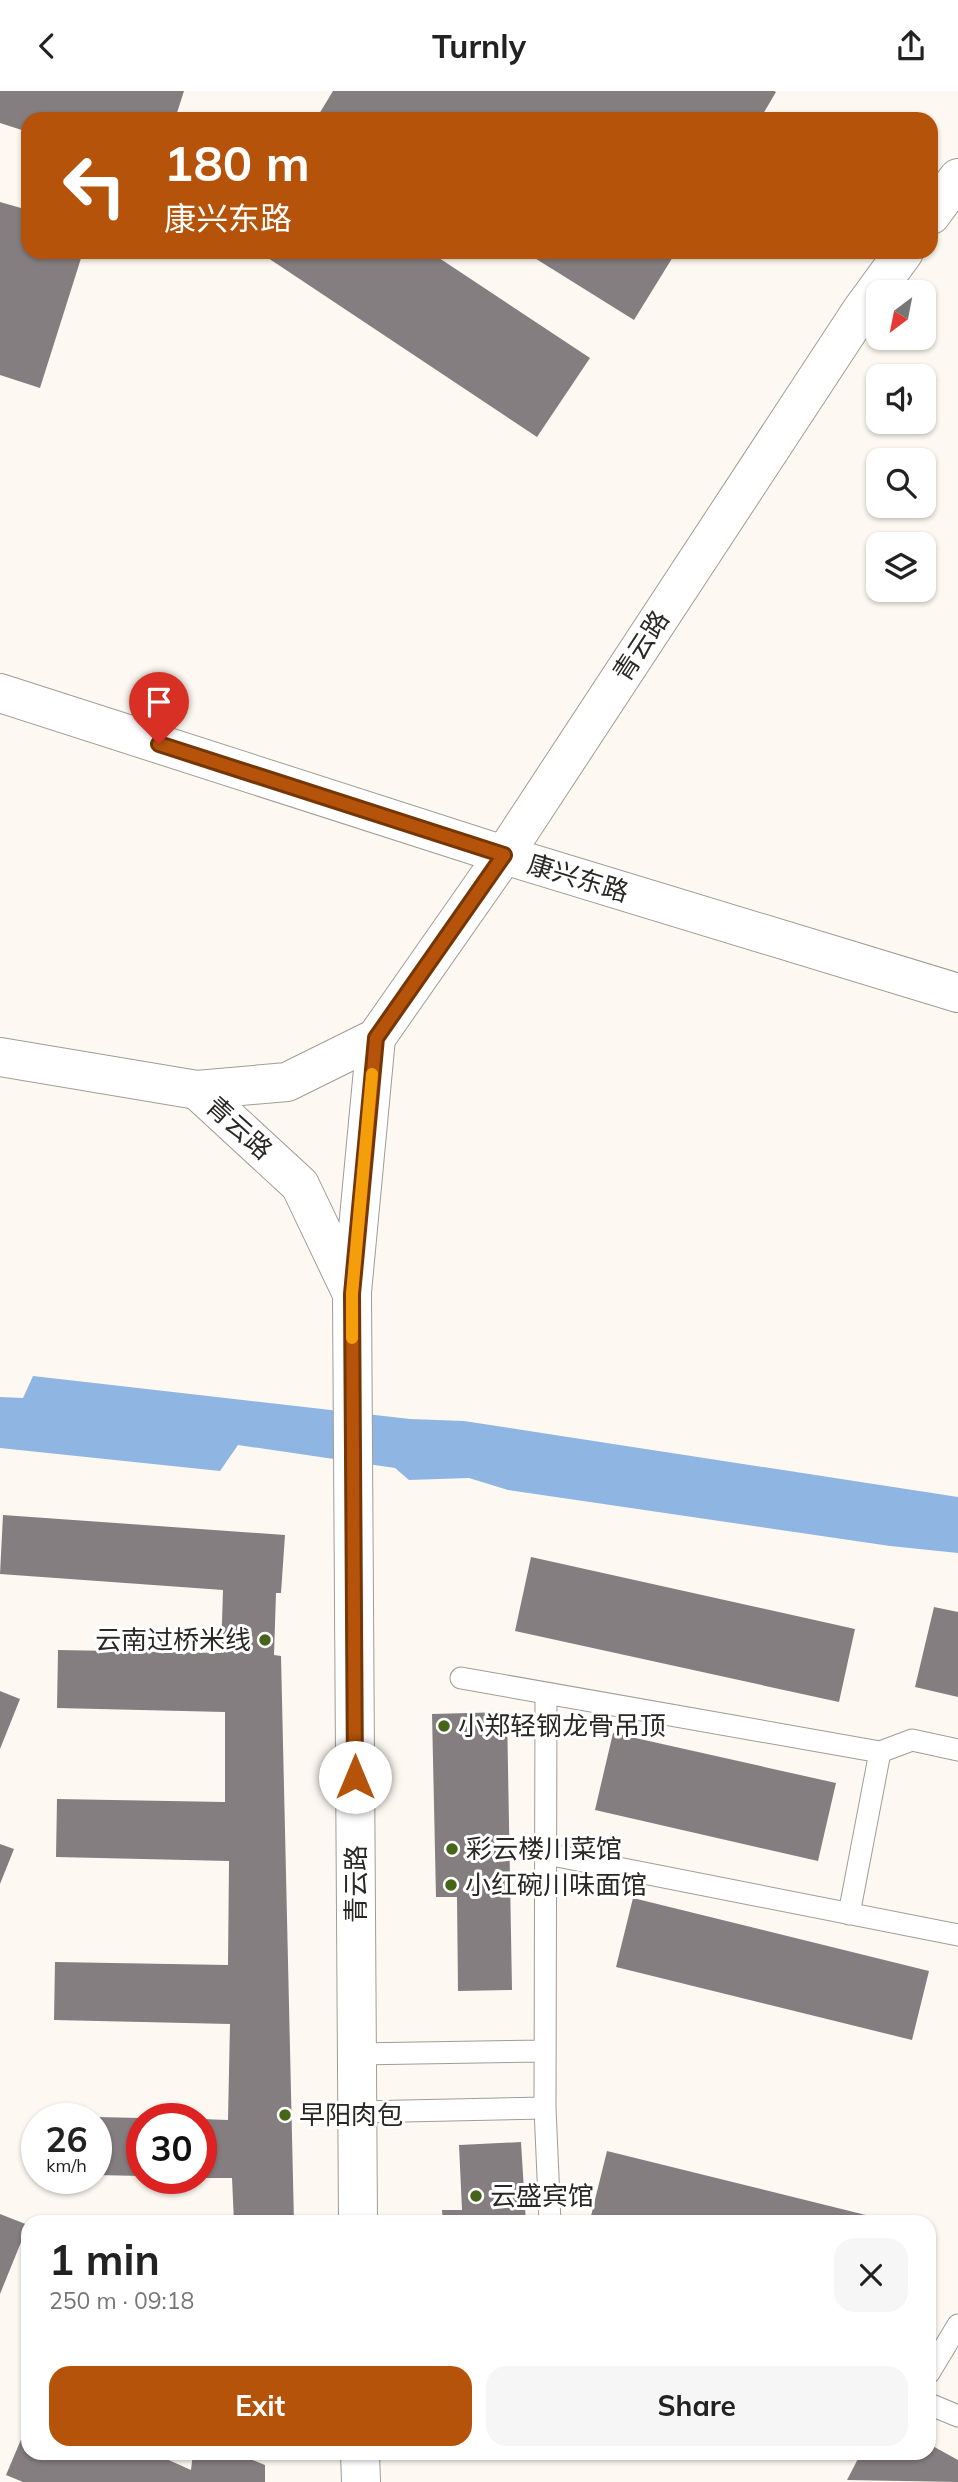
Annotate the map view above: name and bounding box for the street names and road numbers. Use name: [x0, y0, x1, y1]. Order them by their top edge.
street label: 青云路: [605, 604, 676, 687]
street label: 康兴东路: [524, 847, 633, 909]
street label: 青云路: [199, 1089, 279, 1166]
street label: 青云路: [339, 1845, 372, 1923]

